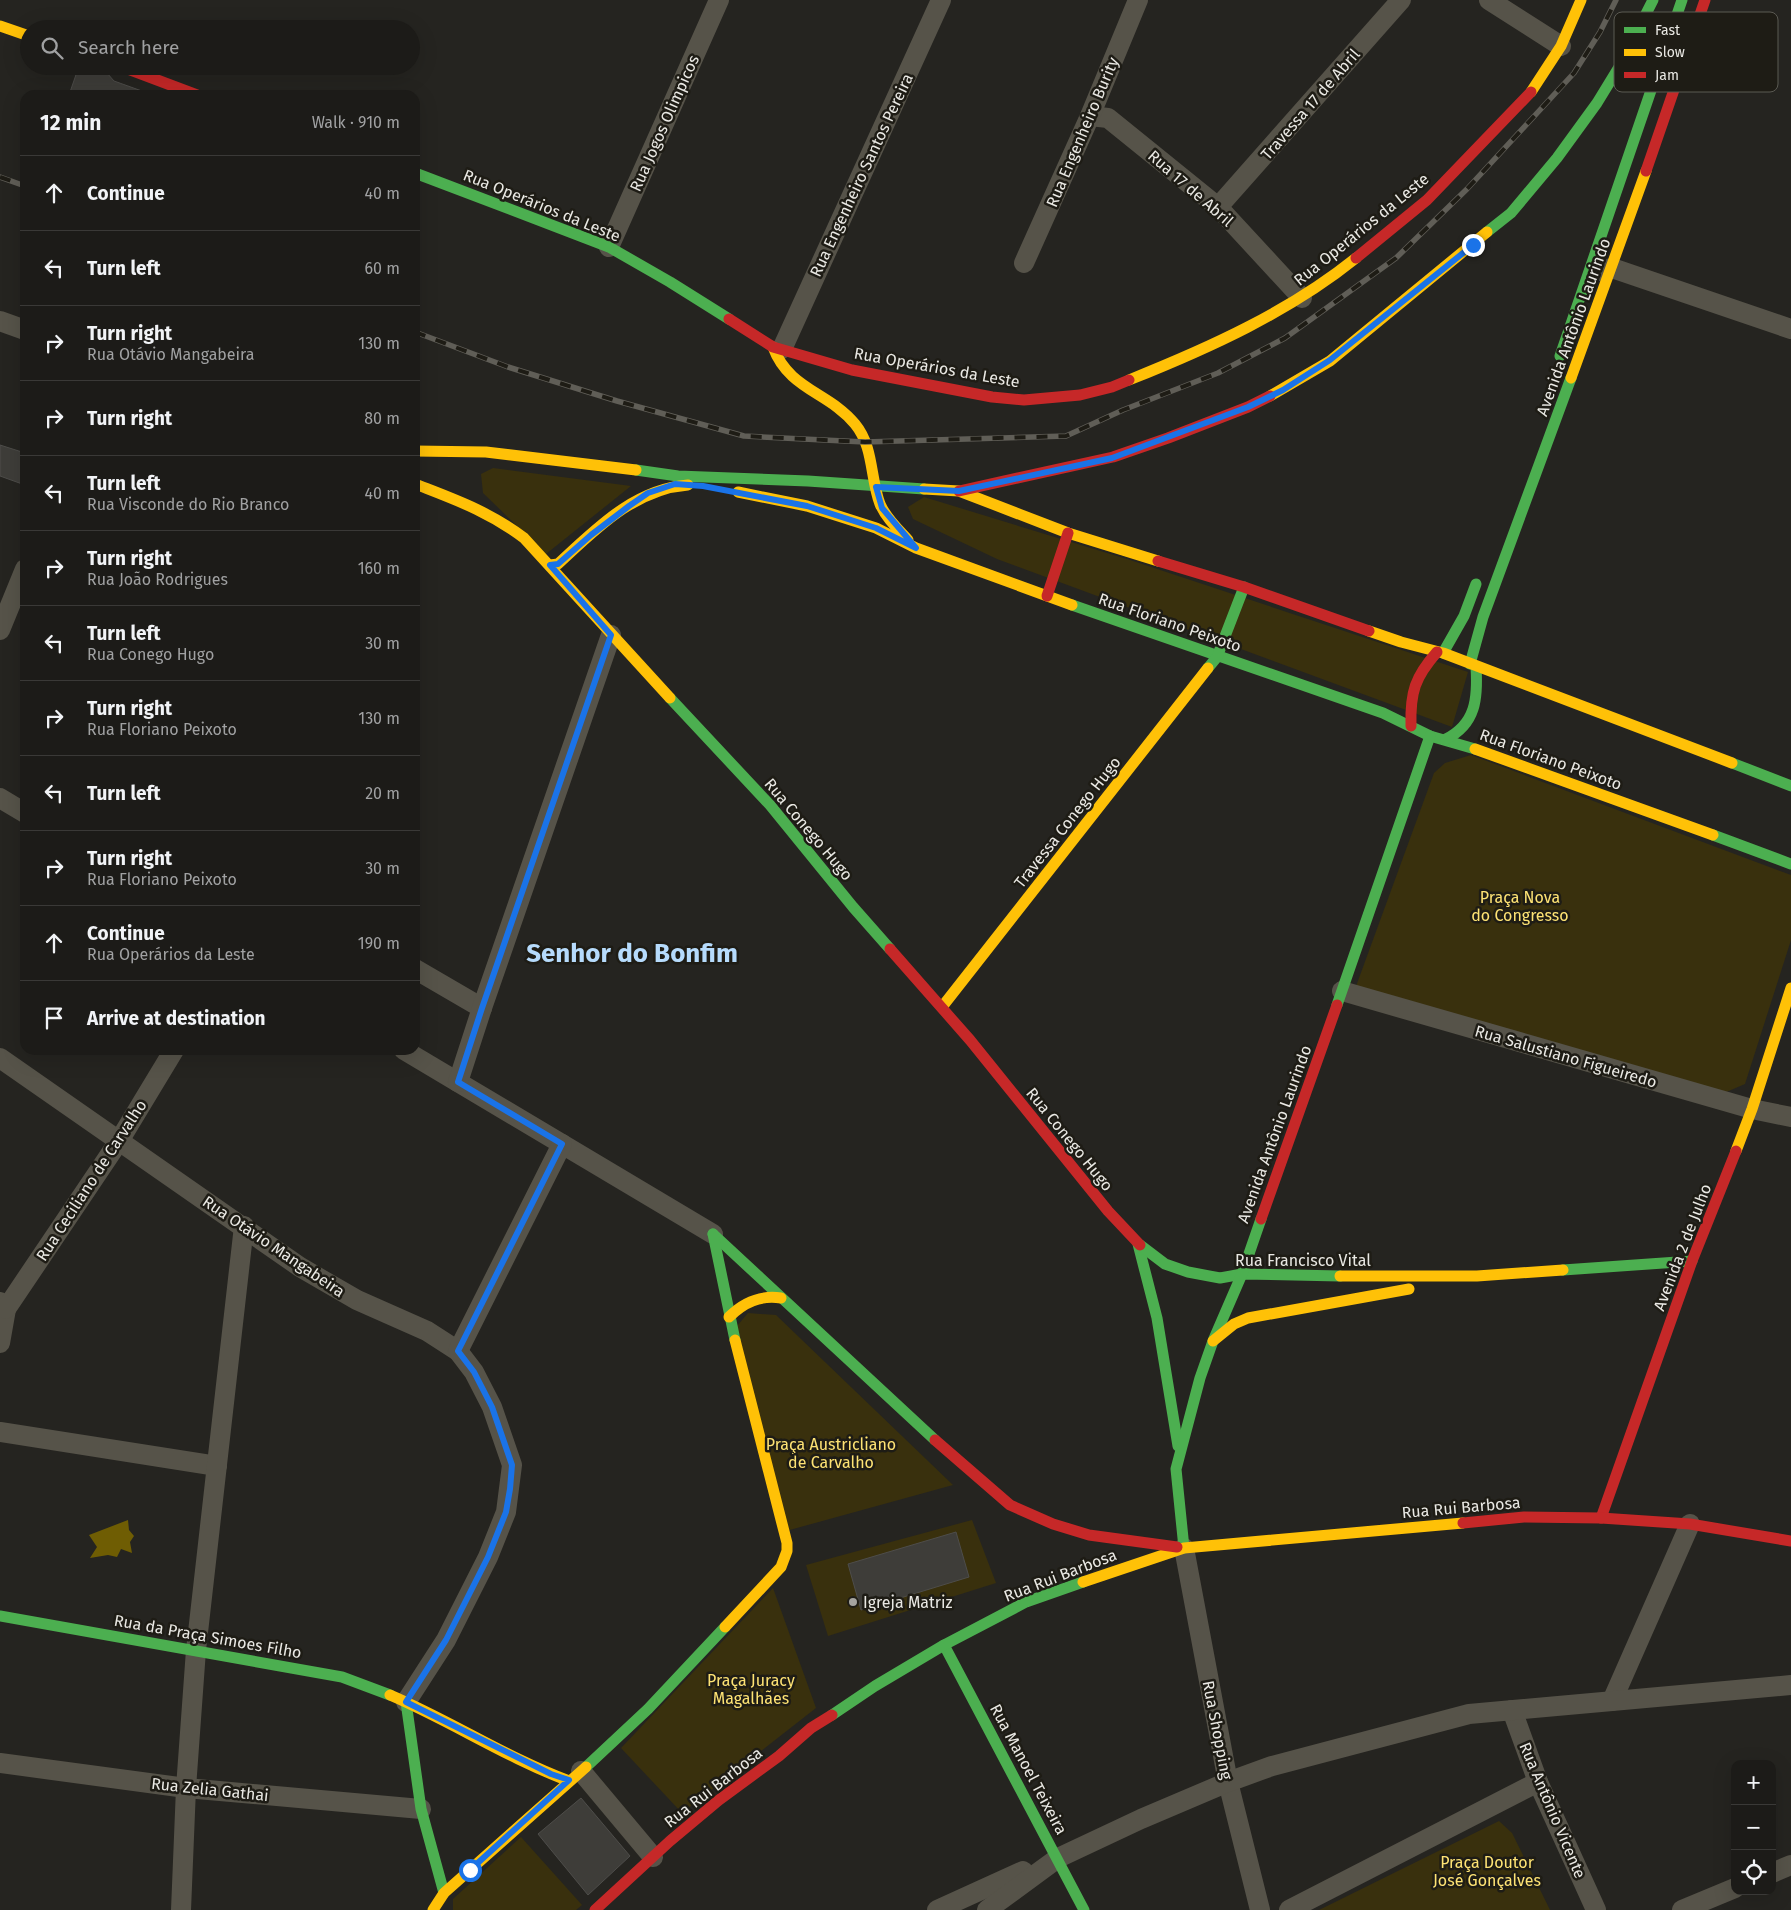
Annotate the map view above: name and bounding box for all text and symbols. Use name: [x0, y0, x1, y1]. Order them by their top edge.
legend: [1614, 12, 1778, 92]
search box: [20, 20, 420, 75]
text: Fast: [1655, 22, 1681, 39]
icon: search: [38, 34, 66, 62]
text: Search here: [78, 36, 179, 59]
text: Slow: [1655, 44, 1685, 61]
street label: Travessa 17 de Abril: [1257, 45, 1364, 164]
street label: Rua Jogos Olimpicos: [626, 52, 703, 194]
street label: Rua Engenheiro Burity: [1042, 54, 1123, 210]
text: Jam: [1655, 67, 1679, 84]
street label: Rua Engenheiro Santos Pereira: [806, 71, 917, 280]
text: 12 min: [40, 110, 101, 136]
text: Walk · 910 m: [312, 113, 400, 132]
street label: Rua 17 de Abril: [1144, 146, 1237, 231]
street label: Rua Operários da Leste: [460, 165, 623, 246]
street label: Rua Operários da Leste: [1290, 169, 1433, 290]
icon: ahead: [40, 179, 68, 207]
text: Continue: [87, 182, 165, 205]
text: 40 m: [365, 184, 400, 203]
route end: [1462, 234, 1485, 257]
street label: Avenida Antônio Laurindo: [1532, 236, 1615, 419]
icon: left: [40, 254, 68, 282]
text: Turn left: [87, 257, 161, 280]
text: 60 m: [365, 259, 400, 278]
text: Turn right: [87, 322, 172, 345]
icon: right: [40, 329, 68, 357]
text: 130 m: [358, 334, 400, 353]
street label: Rua Operários da Leste: [853, 344, 1021, 391]
text: Rua Otávio Mangabeira: [87, 345, 254, 364]
icon: right: [40, 404, 68, 432]
text: Turn right: [87, 407, 172, 430]
text: 80 m: [364, 409, 400, 428]
text: Turn left: [87, 472, 161, 495]
icon: left: [40, 479, 68, 507]
text: 40 m: [365, 484, 400, 503]
text: Rua Visconde do Rio Branco: [87, 495, 289, 514]
text: Turn right: [87, 547, 172, 570]
icon: right: [40, 554, 68, 582]
text: 160 m: [358, 559, 400, 578]
text: Rua João Rodrigues: [87, 570, 228, 589]
street label: Rua Floriano Peixoto: [1096, 589, 1244, 656]
text: Turn left: [87, 622, 161, 645]
icon: left: [40, 629, 68, 657]
text: 30 m: [365, 634, 400, 653]
text: Rua Conego Hugo: [87, 645, 214, 664]
text: Turn right: [87, 697, 172, 720]
icon: right: [40, 704, 68, 732]
text: 130 m: [358, 709, 400, 728]
text: Rua Floriano Peixoto: [87, 720, 237, 739]
street label: Rua Floriano Peixoto: [1477, 725, 1624, 794]
street label: Travessa Conego Hugo: [1010, 753, 1125, 892]
street label: Rua Conego Hugo: [760, 774, 857, 884]
icon: left: [40, 779, 68, 807]
text: Turn left: [87, 782, 161, 805]
text: 20 m: [365, 784, 400, 803]
text: Turn right: [87, 847, 172, 870]
icon: right: [40, 854, 68, 882]
text: 30 m: [365, 859, 400, 878]
text: Rua Floriano Peixoto: [87, 870, 237, 889]
park label: Praça Nova do Congresso: [1471, 888, 1569, 925]
text: Continue: [87, 922, 165, 945]
icon: ahead: [40, 929, 68, 957]
text: 190 m: [358, 934, 400, 953]
district label: Senhor do Bonfim: [526, 938, 738, 969]
text: Rua Operários da Leste: [87, 945, 255, 964]
icon: arrive: [40, 1004, 68, 1032]
text: Arrive at destination: [87, 1007, 266, 1030]
street label: Rua Salustiano Figueiredo: [1473, 1021, 1659, 1092]
street label: Avenida Antônio Laurindo: [1233, 1043, 1316, 1226]
street label: Rua Conego Hugo: [1022, 1084, 1117, 1195]
street label: Rua Ceciliano de Carvalho: [32, 1096, 151, 1264]
street label: Avenida 2 de Julho: [1650, 1181, 1715, 1313]
street label: Rua Otávio Mangabeira: [199, 1192, 348, 1301]
street label: Rua Francisco Vital: [1235, 1251, 1371, 1270]
park label: Praça Austricliano de Carvalho: [766, 1435, 896, 1472]
street label: Rua Rui Barbosa: [1401, 1493, 1521, 1522]
street label: Rua Rui Barbosa: [1001, 1545, 1119, 1606]
place label: Igreja Matriz: [863, 1593, 953, 1612]
marker: Igreja Matriz: [847, 1596, 859, 1608]
street label: Rua da Praça Simoes Filho: [112, 1611, 303, 1663]
park label: Praça Juracy Magalhães: [707, 1671, 795, 1708]
street label: Rua Shopping: [1199, 1679, 1237, 1782]
street label: Rua Manoel Teixeira: [986, 1701, 1071, 1838]
street label: Rua Antônio Vicente: [1515, 1739, 1590, 1881]
street label: Rua Rui Barbosa: [661, 1743, 766, 1832]
map controls: [1731, 1760, 1776, 1895]
button: +: [1731, 1760, 1776, 1805]
street label: Rua Zelia Gathai: [150, 1774, 270, 1805]
button: −: [1731, 1805, 1776, 1850]
button: locate: [1731, 1850, 1776, 1895]
park label: Praça Doutor José Gonçalves: [1433, 1853, 1541, 1891]
route start: [459, 1859, 482, 1882]

